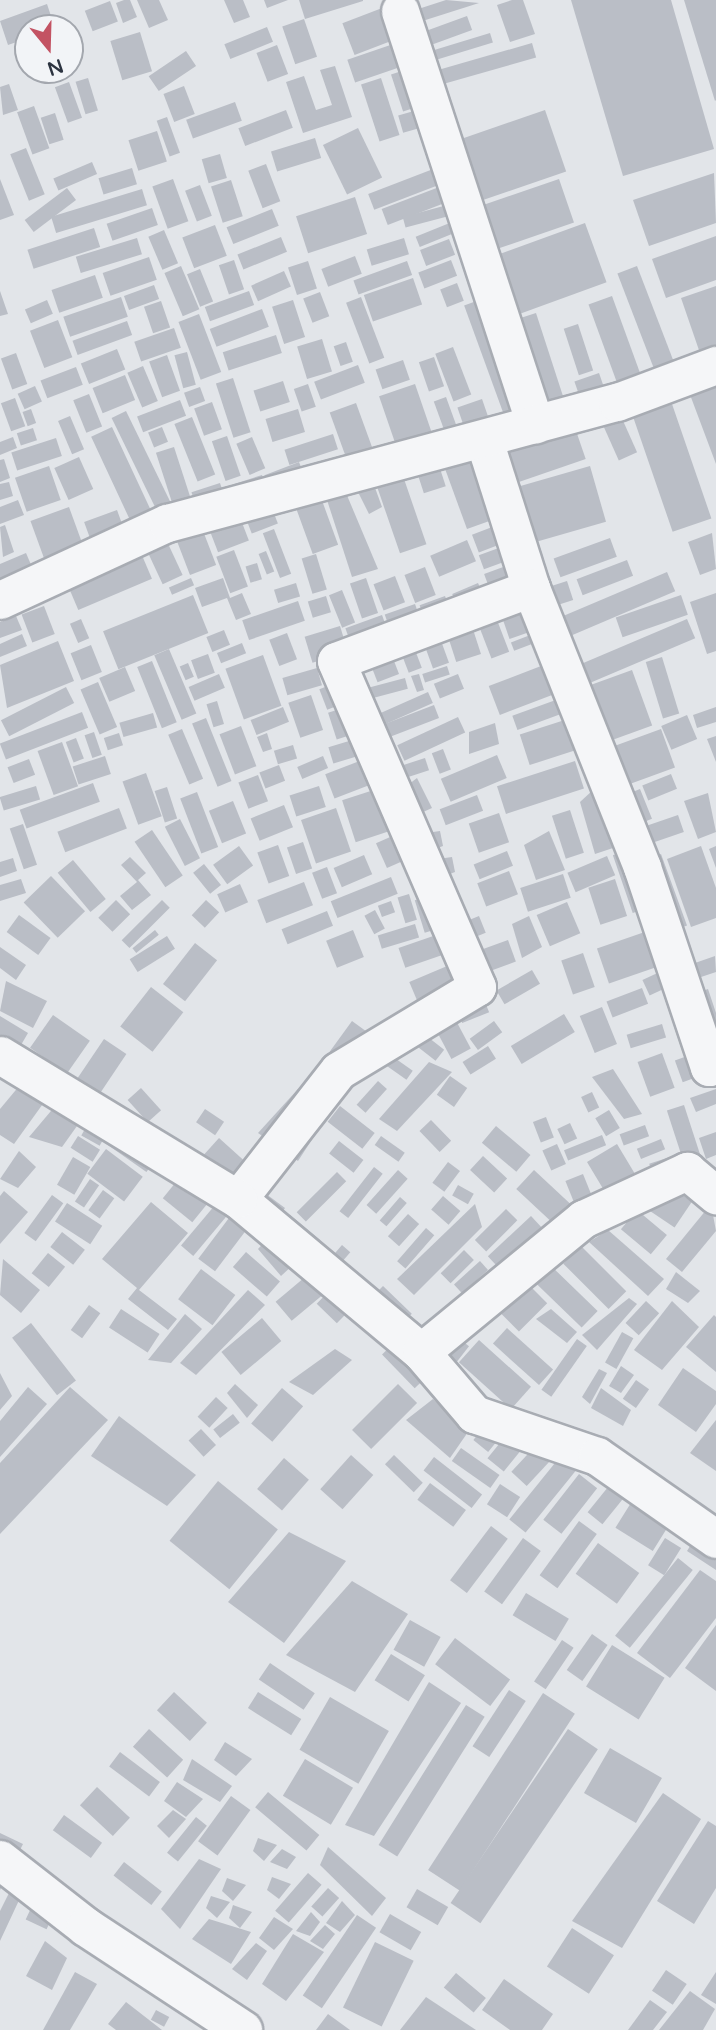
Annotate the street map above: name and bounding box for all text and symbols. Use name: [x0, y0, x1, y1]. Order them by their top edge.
north arrow: [14, 14, 84, 84]
text: N: [44, 54, 66, 80]

